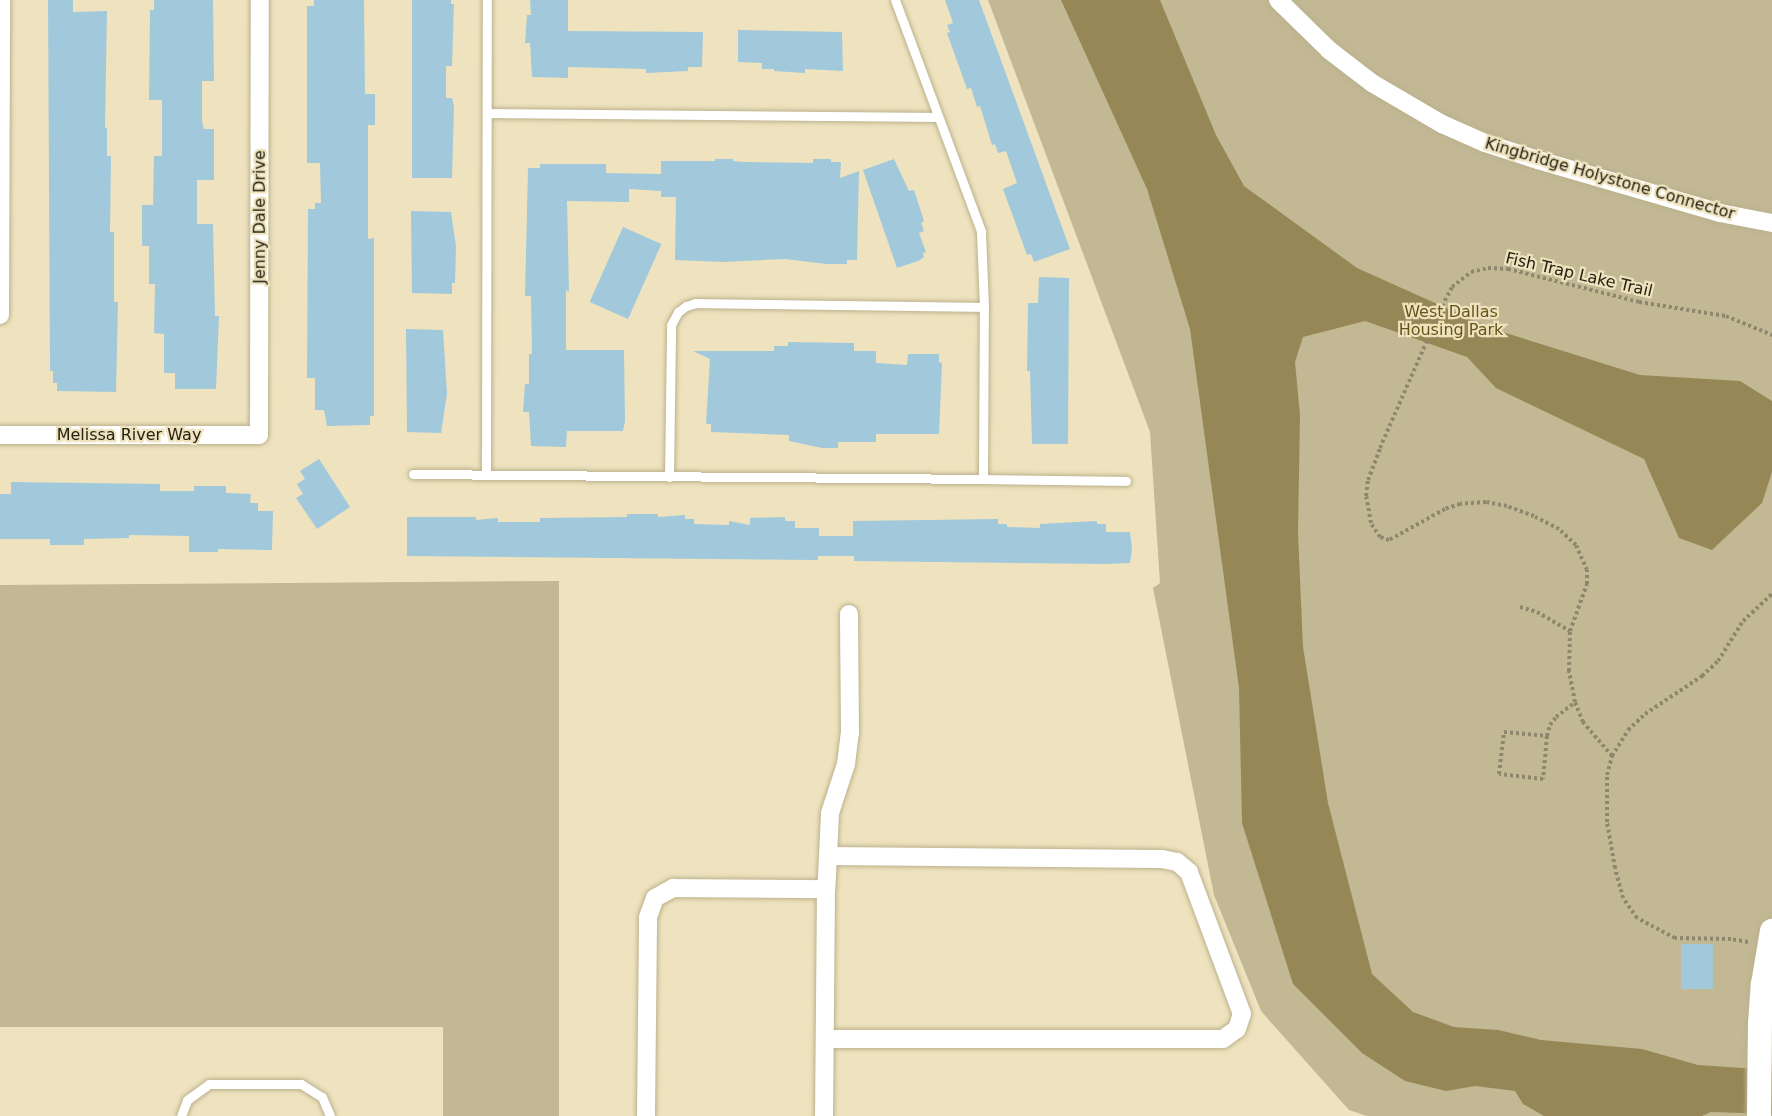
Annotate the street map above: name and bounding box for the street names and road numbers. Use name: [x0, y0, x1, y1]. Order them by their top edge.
street label: Kingbridge Holystone Connector: [1483, 134, 1737, 224]
street label: Jenny Dale Drive: [250, 150, 270, 284]
street label: Fish Trap Lake Trail: [1504, 249, 1654, 301]
street label: Melissa River Way: [57, 425, 201, 445]

